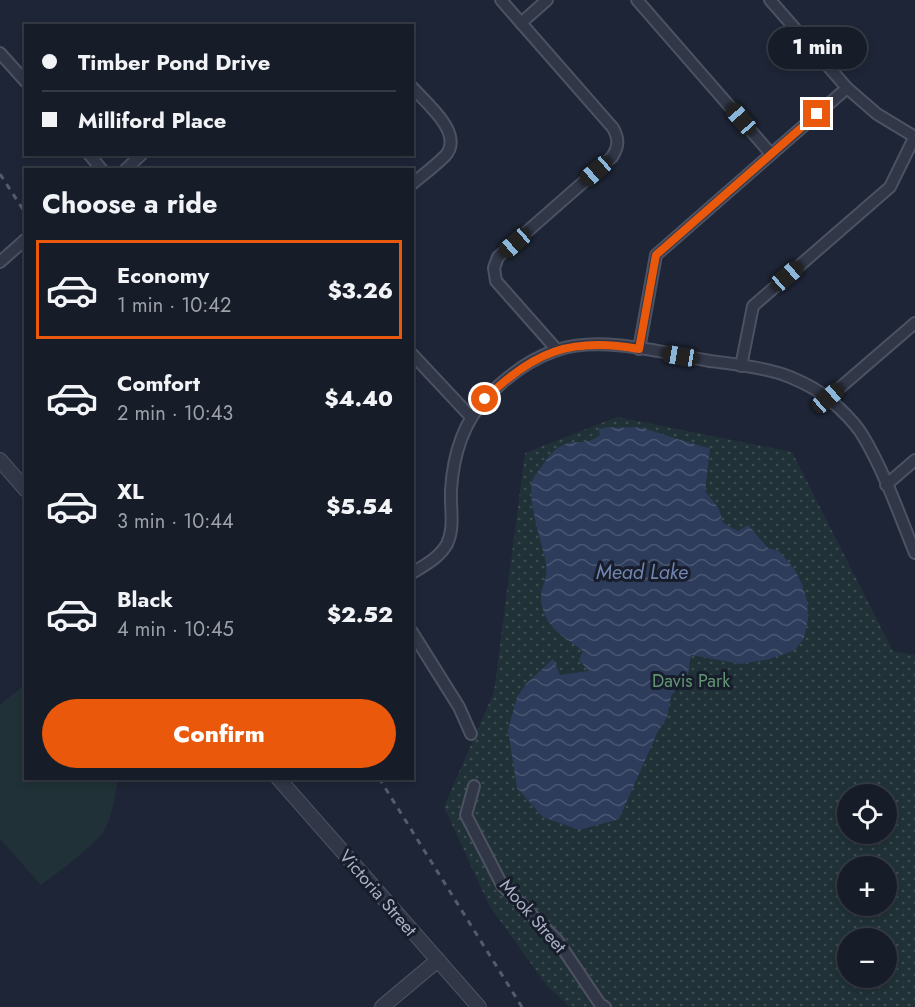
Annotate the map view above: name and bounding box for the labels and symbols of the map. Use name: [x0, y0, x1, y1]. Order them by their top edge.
callout: 1 min: [768, 27, 866, 69]
car: [722, 100, 760, 138]
route end: [803, 100, 830, 127]
car: [577, 152, 615, 190]
car: [496, 224, 534, 262]
car: [768, 257, 806, 295]
car: [661, 344, 699, 368]
car: [809, 379, 847, 417]
route start: [471, 385, 498, 412]
water label: Mead Lake: [596, 558, 688, 587]
park label: Davis Park: [652, 668, 730, 694]
street label: Victoria Street: [333, 844, 423, 942]
street label: Mook Street: [493, 873, 573, 959]

